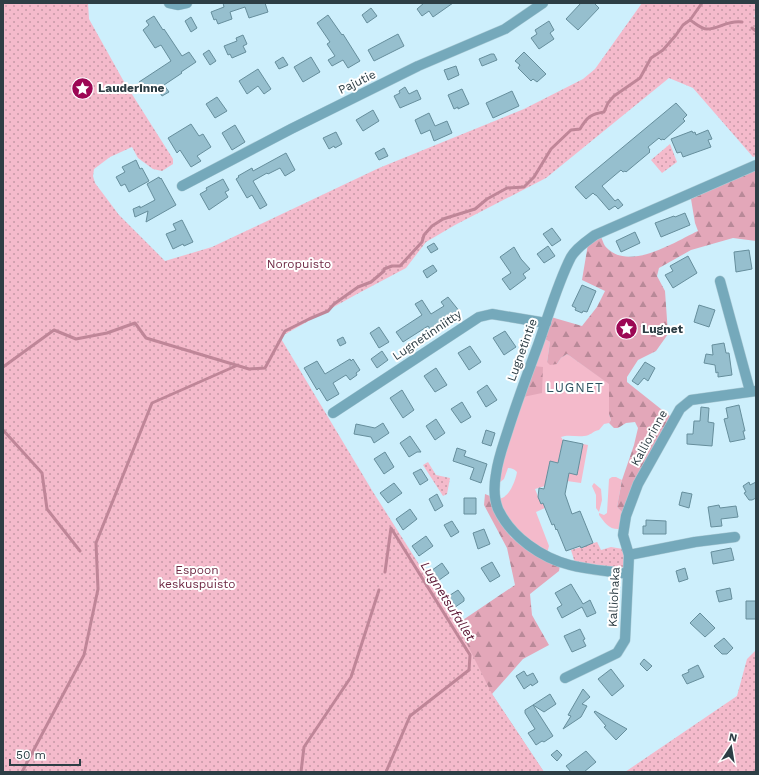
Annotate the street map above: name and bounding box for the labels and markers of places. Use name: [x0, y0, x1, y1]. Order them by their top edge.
place icon: Lauderinne: [69, 75, 95, 101]
place label: Lauderinne: [98, 81, 165, 95]
place icon: Lugnet: [613, 316, 639, 342]
place label: Lugnet: [642, 322, 684, 336]

